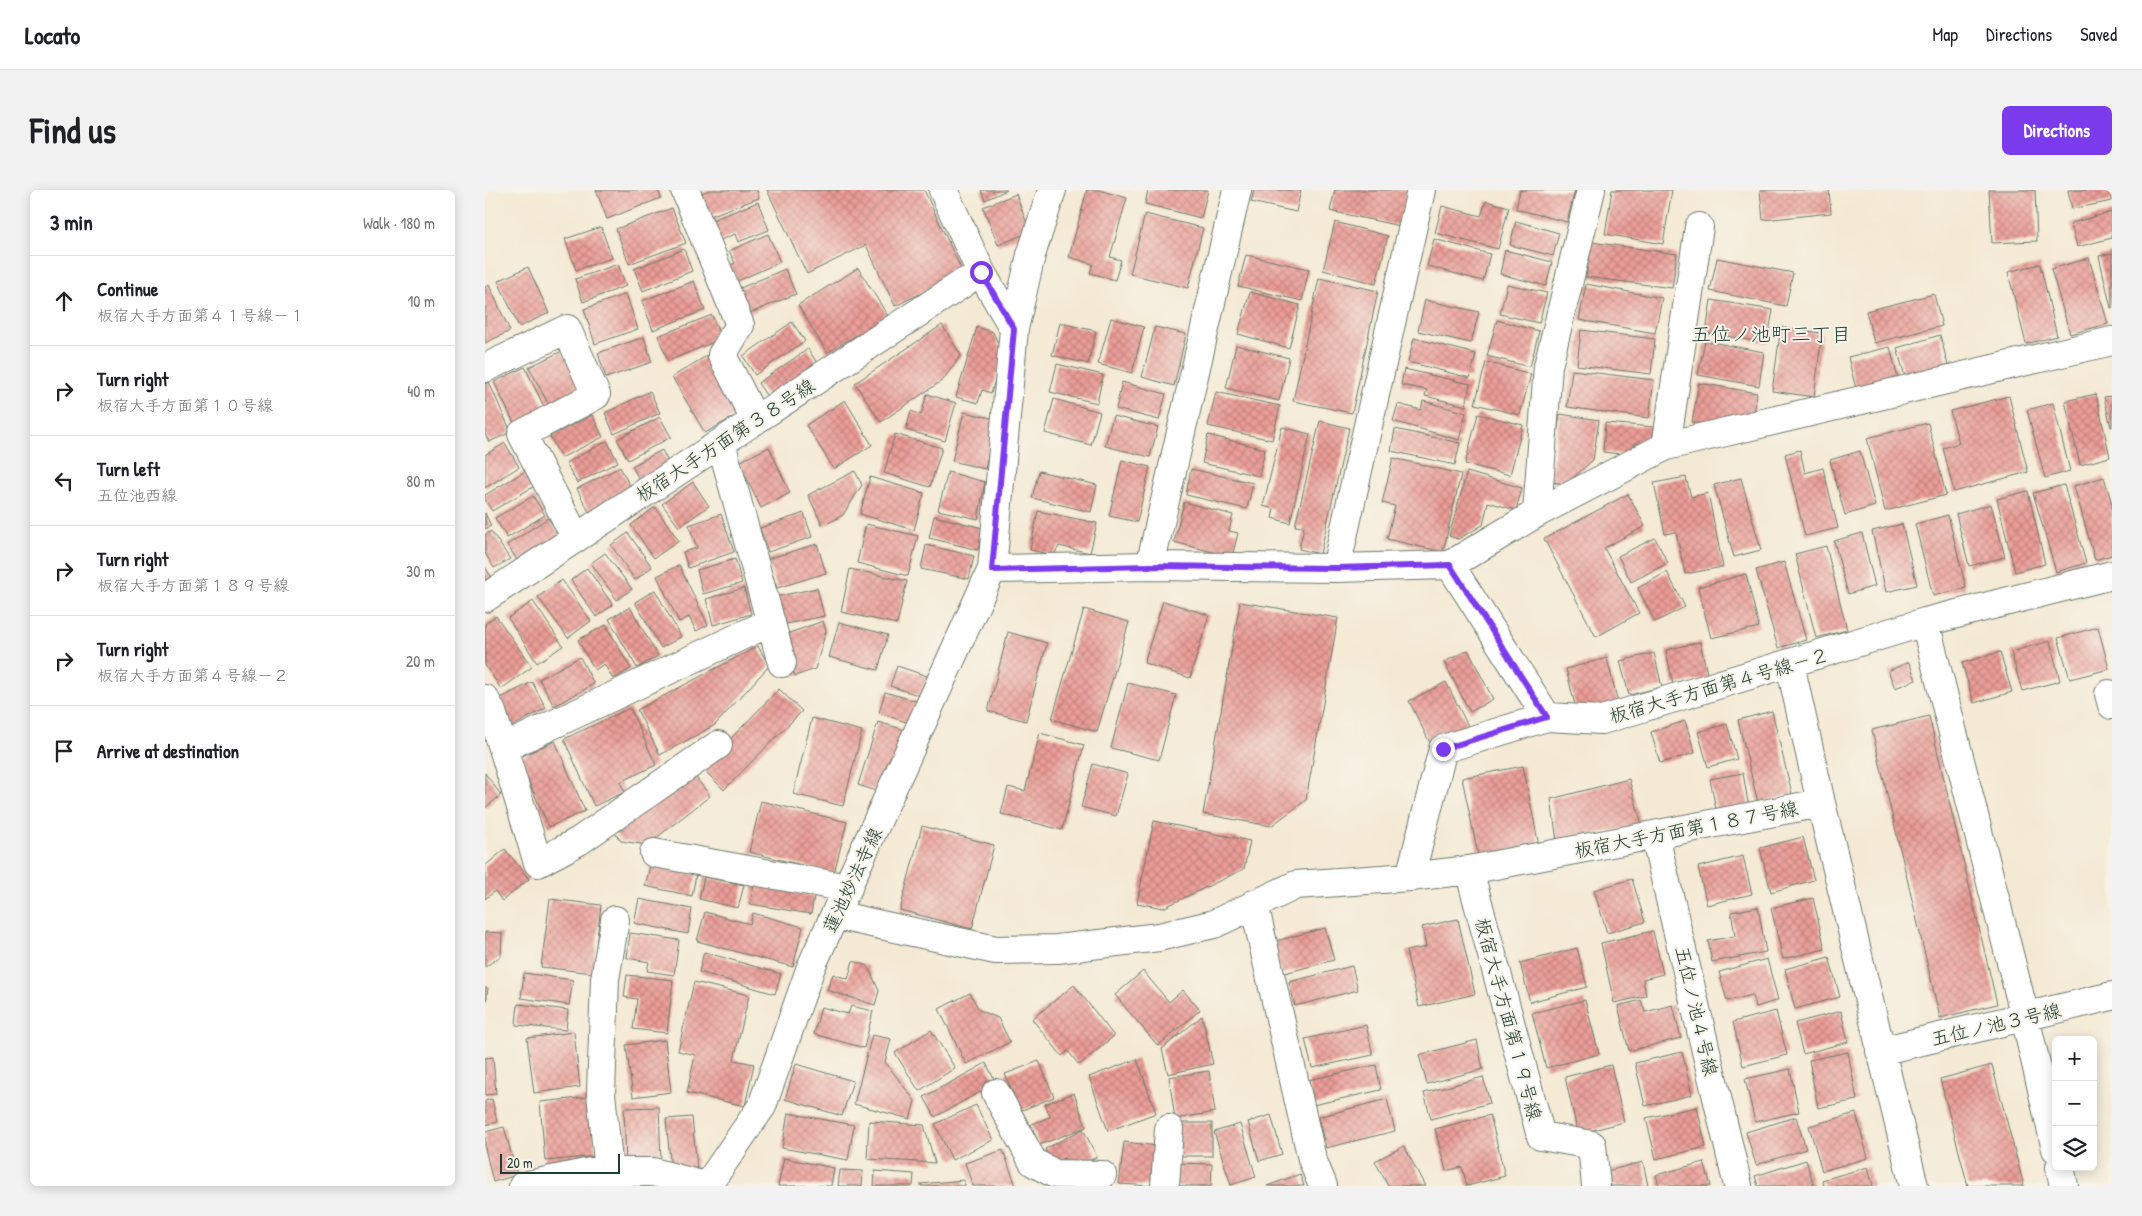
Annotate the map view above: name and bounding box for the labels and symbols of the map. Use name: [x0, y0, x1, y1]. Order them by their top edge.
route start: [970, 261, 993, 284]
district label: 五位ノ池町三丁目: [1691, 320, 1851, 347]
street label: 板宿大手方面第３８号線: [630, 372, 820, 508]
street label: 板宿大手方面第４号線－２: [1606, 641, 1832, 729]
route end: [1432, 738, 1455, 761]
street label: 板宿大手方面第１８７号線: [1572, 794, 1800, 864]
street label: 蓮池妙法寺線: [816, 823, 888, 937]
street label: 板宿大手方面第１９号線: [1469, 915, 1549, 1123]
street label: 五位ノ池４号線: [1669, 943, 1725, 1079]
street label: 五位ノ池３号線: [1928, 996, 2064, 1052]
scale bar: [500, 1151, 620, 1174]

